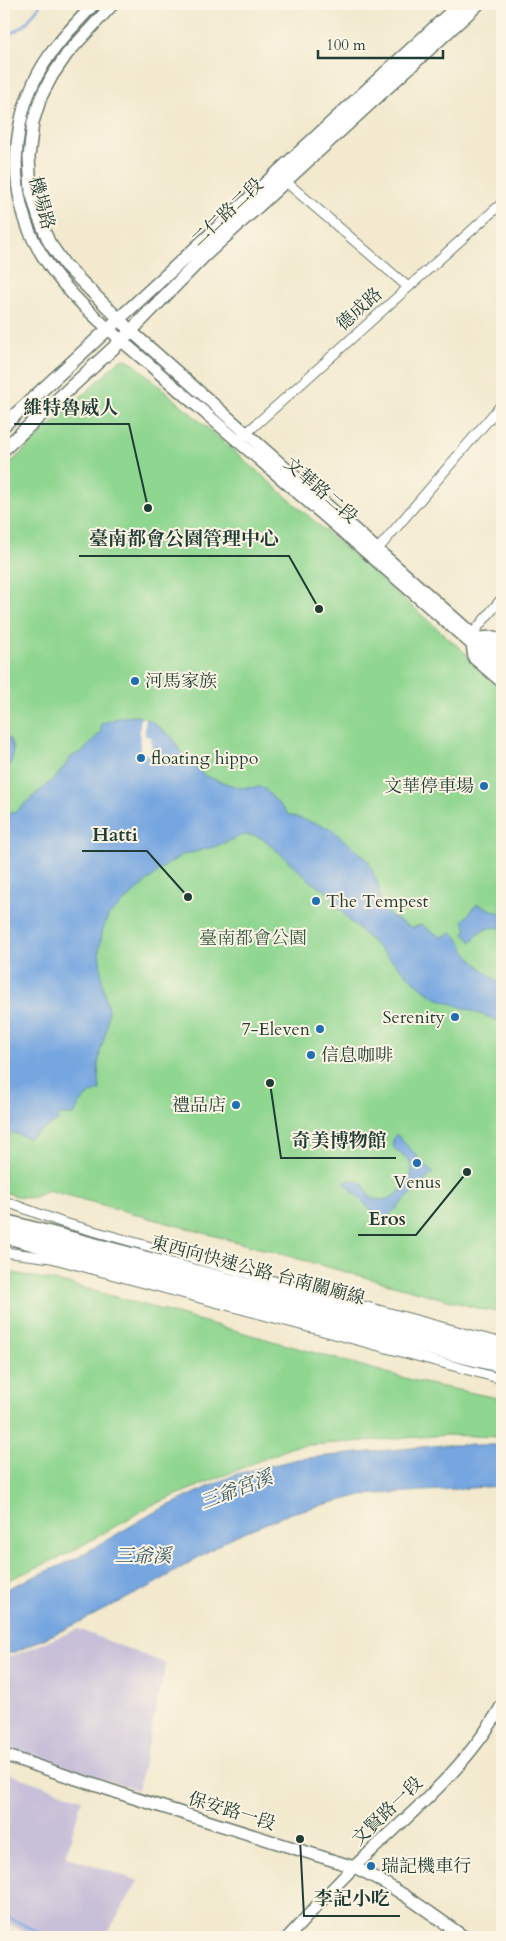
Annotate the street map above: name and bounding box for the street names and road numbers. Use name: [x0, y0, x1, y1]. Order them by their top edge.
street label: 二仁路二段: [186, 173, 269, 252]
street label: 機場路: [22, 174, 61, 232]
street label: 德成路: [331, 282, 388, 337]
street label: 文華路二段: [279, 451, 363, 529]
street label: 東西向快速公路 台南關廟線: [148, 1230, 368, 1311]
street label: 文賢路一段: [346, 1771, 428, 1852]
street label: 保安路一段: [185, 1786, 279, 1837]

